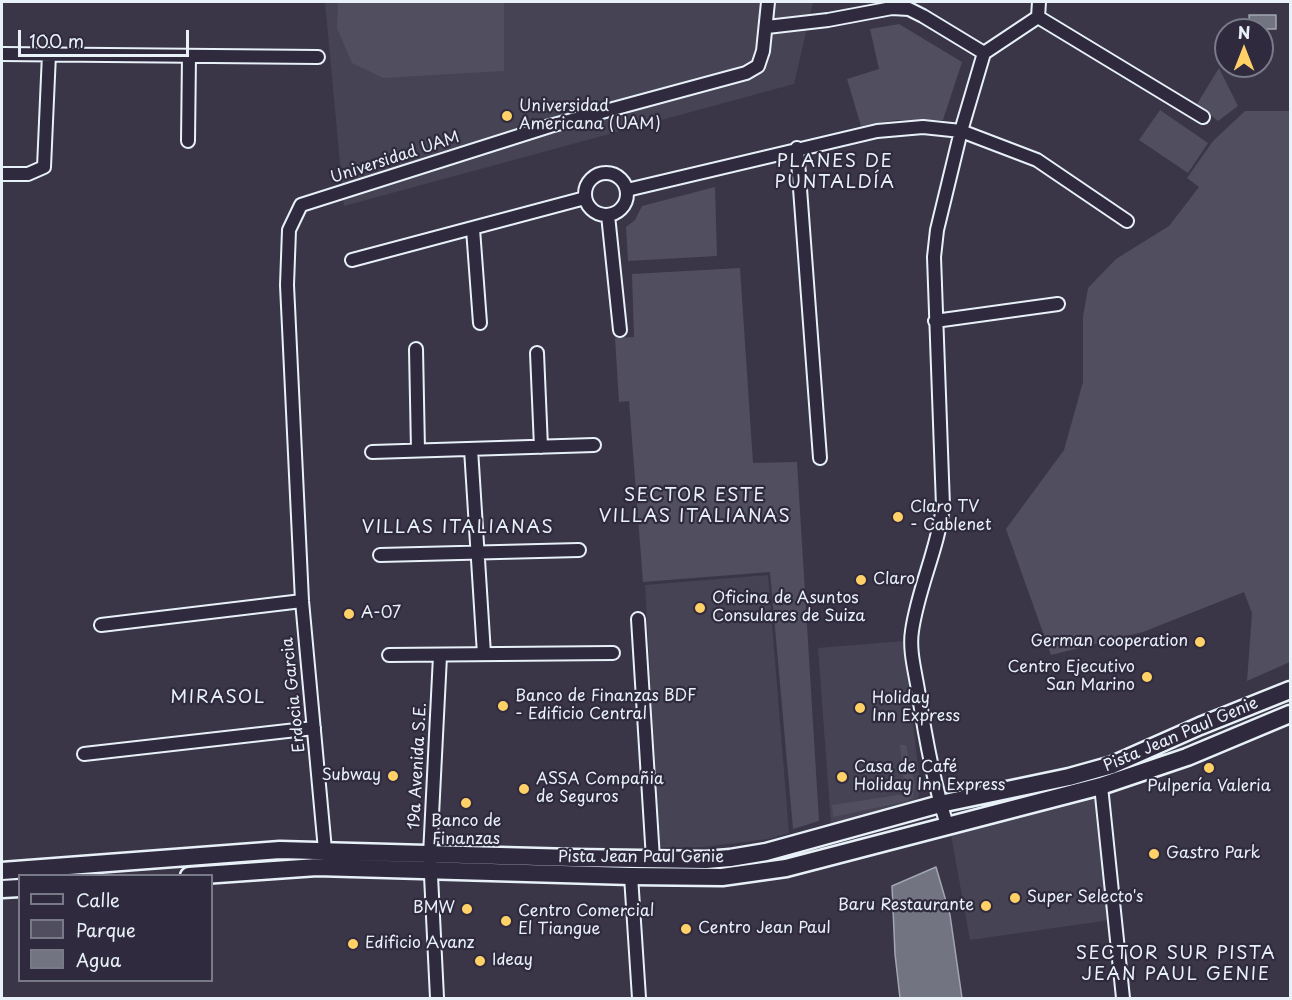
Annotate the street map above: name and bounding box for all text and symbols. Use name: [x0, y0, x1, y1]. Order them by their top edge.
scale bar: [21, 18, 192, 56]
north arrow: [1214, 18, 1274, 78]
text: N: [1238, 20, 1250, 44]
text: 100 m: [29, 27, 84, 54]
place label: Universidad Americana (UAM): [519, 97, 661, 135]
marker: Universidad Americana (UAM): [500, 109, 514, 123]
street label: Universidad UAM: [328, 128, 462, 188]
district label: PLANES DE PUNTALDÍA: [774, 151, 896, 194]
district label: SECTOR ESTE VILLAS ITALIANAS: [600, 485, 790, 528]
place label: Claro TV - Cablenet: [910, 498, 992, 536]
marker: Claro TV - Cablenet: [891, 510, 905, 524]
district label: VILLAS ITALIANAS: [363, 517, 553, 539]
place label: Claro: [873, 570, 915, 590]
marker: Claro: [854, 573, 868, 587]
place label: Oficina de Asuntos Consulares de Suiza: [712, 589, 865, 627]
marker: Oficina de Asuntos Consulares de Suiza: [693, 601, 707, 615]
place label: A-07: [361, 604, 401, 624]
marker: A-07: [342, 607, 356, 621]
place label: German cooperation: [1030, 632, 1188, 652]
marker: German cooperation: [1193, 635, 1207, 649]
street label: Erdocia Garcia: [278, 637, 310, 753]
place label: Centro Ejecutivo San Marino: [1008, 658, 1135, 696]
marker: Centro Ejecutivo San Marino: [1140, 670, 1154, 684]
district label: MIRASOL: [171, 687, 265, 709]
place label: Banco de Finanzas BDF - Edificio Central: [515, 687, 696, 725]
place label: Holiday Inn Express: [872, 689, 960, 727]
street label: Pista Jean Paul Genie: [1101, 694, 1261, 776]
marker: Banco de Finanzas BDF - Edificio Central: [496, 699, 510, 713]
marker: Holiday Inn Express: [853, 701, 867, 715]
street label: 19a Avenida S.E.: [405, 702, 431, 830]
place label: Casa de Café Holiday Inn Express: [854, 758, 1005, 796]
marker: Pulpería Valeria: [1202, 761, 1216, 775]
place label: Subway: [322, 766, 381, 786]
marker: Subway: [386, 769, 400, 783]
place label: ASSA Compañia de Seguros: [536, 770, 664, 808]
marker: Casa de Café Holiday Inn Express: [835, 770, 849, 784]
place label: Pulpería Valeria: [1147, 777, 1271, 797]
marker: ASSA Compañia de Seguros: [517, 782, 531, 796]
marker: Banco de Finanzas: [459, 796, 473, 810]
place label: Banco de Finanzas: [431, 812, 501, 850]
place label: Gastro Park: [1166, 844, 1260, 864]
marker: Gastro Park: [1147, 847, 1161, 861]
street label: Pista Jean Paul Genie: [558, 848, 724, 868]
legend: [18, 874, 213, 982]
text: Calle: [76, 886, 120, 913]
place label: Super Selecto's: [1027, 888, 1143, 908]
marker: Super Selecto's: [1008, 891, 1022, 905]
place label: Baru Restaurante: [838, 896, 974, 916]
place label: BMW: [413, 899, 455, 919]
marker: Baru Restaurante: [979, 899, 993, 913]
marker: BMW: [460, 902, 474, 916]
place label: Centro Comercial El Tiangue: [518, 902, 654, 940]
marker: Centro Comercial El Tiangue: [499, 914, 513, 928]
text: Parque: [76, 916, 136, 943]
place label: Centro Jean Paul: [698, 919, 831, 939]
marker: Centro Jean Paul: [679, 922, 693, 936]
place label: Edificio Avanz: [365, 934, 474, 954]
marker: Edificio Avanz: [346, 937, 360, 951]
district label: SECTOR SUR PISTA JEAN PAUL GENIE: [1076, 943, 1276, 986]
text: Agua: [76, 946, 121, 973]
place label: Ideay: [492, 951, 533, 971]
marker: Ideay: [473, 954, 487, 968]

